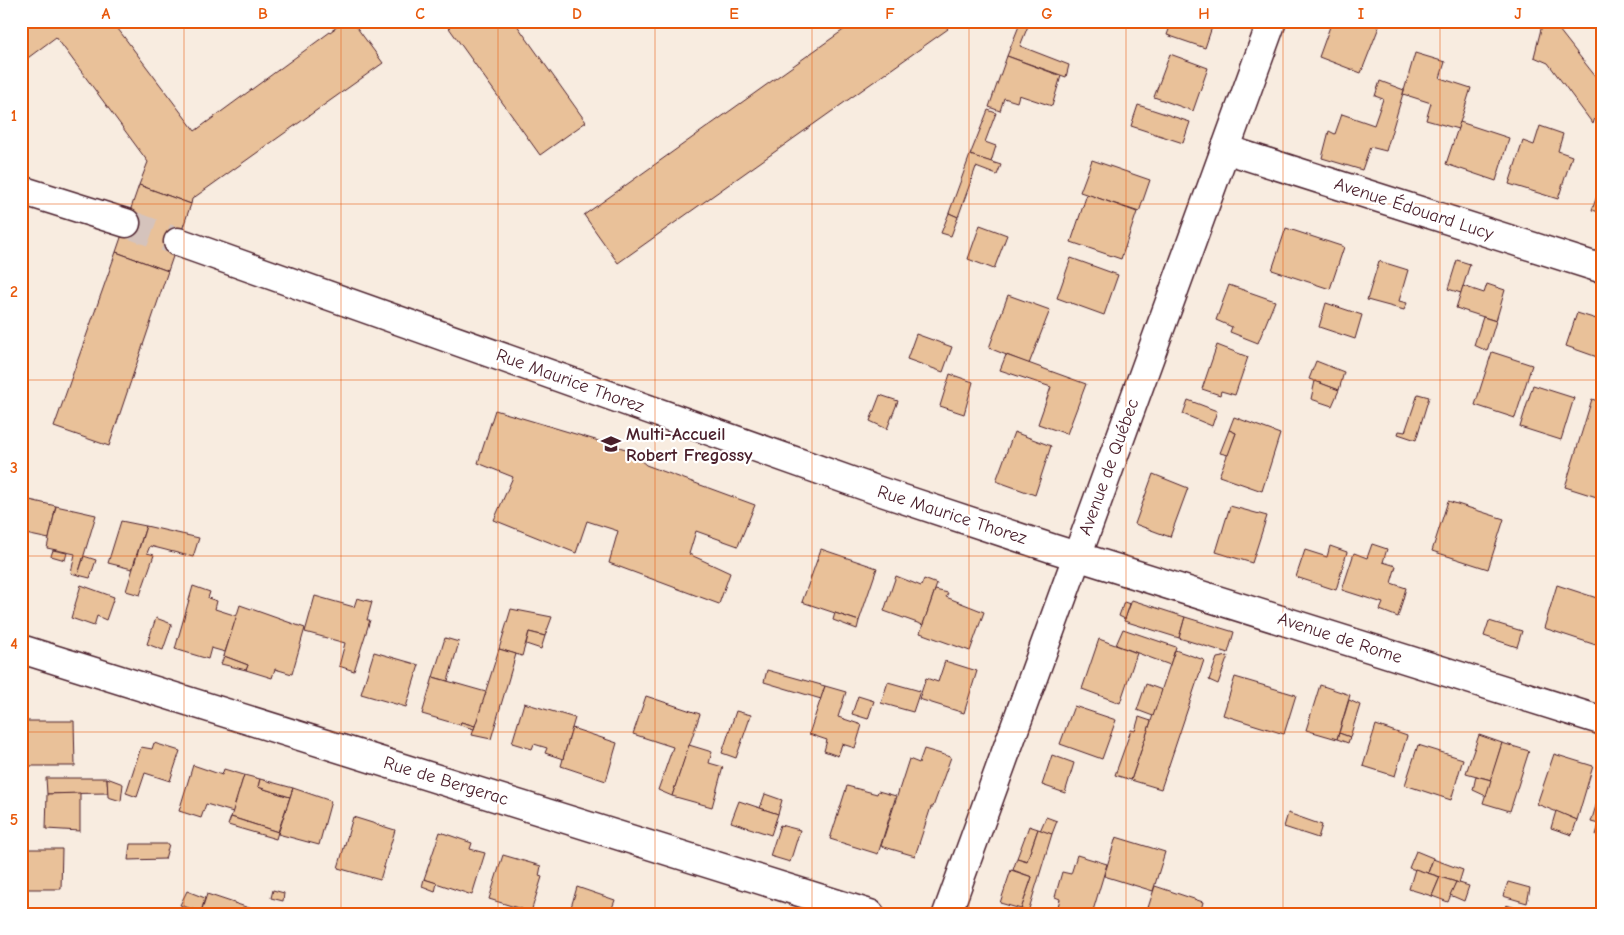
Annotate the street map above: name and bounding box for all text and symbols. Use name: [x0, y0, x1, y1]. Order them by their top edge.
text: A: [102, 5, 111, 23]
text: B: [258, 5, 268, 23]
text: C: [415, 5, 425, 23]
text: D: [572, 5, 582, 23]
text: E: [729, 5, 739, 23]
text: F: [885, 5, 895, 23]
text: G: [1041, 5, 1053, 23]
text: H: [1198, 5, 1210, 23]
text: I: [1358, 5, 1364, 23]
text: J: [1514, 5, 1522, 23]
text: 1: [11, 107, 17, 125]
street label: Avenue Édouard Lucy: [1332, 172, 1497, 245]
text: 2: [10, 283, 18, 301]
street label: Rue Maurice Thorez: [493, 345, 647, 418]
street label: Avenue de Québec: [1075, 396, 1144, 538]
place label: Multi-Accueil Robert Fregossy: [626, 424, 753, 466]
school or university icon: Multi-Accueil Robert Fregossy: [600, 433, 622, 455]
text: 3: [10, 459, 18, 477]
street label: Rue Maurice Thorez: [875, 481, 1029, 549]
street label: Avenue de Rome: [1275, 608, 1405, 668]
text: 4: [10, 635, 18, 653]
street label: Rue de Bergerac: [381, 752, 511, 810]
text: 5: [10, 811, 18, 829]

